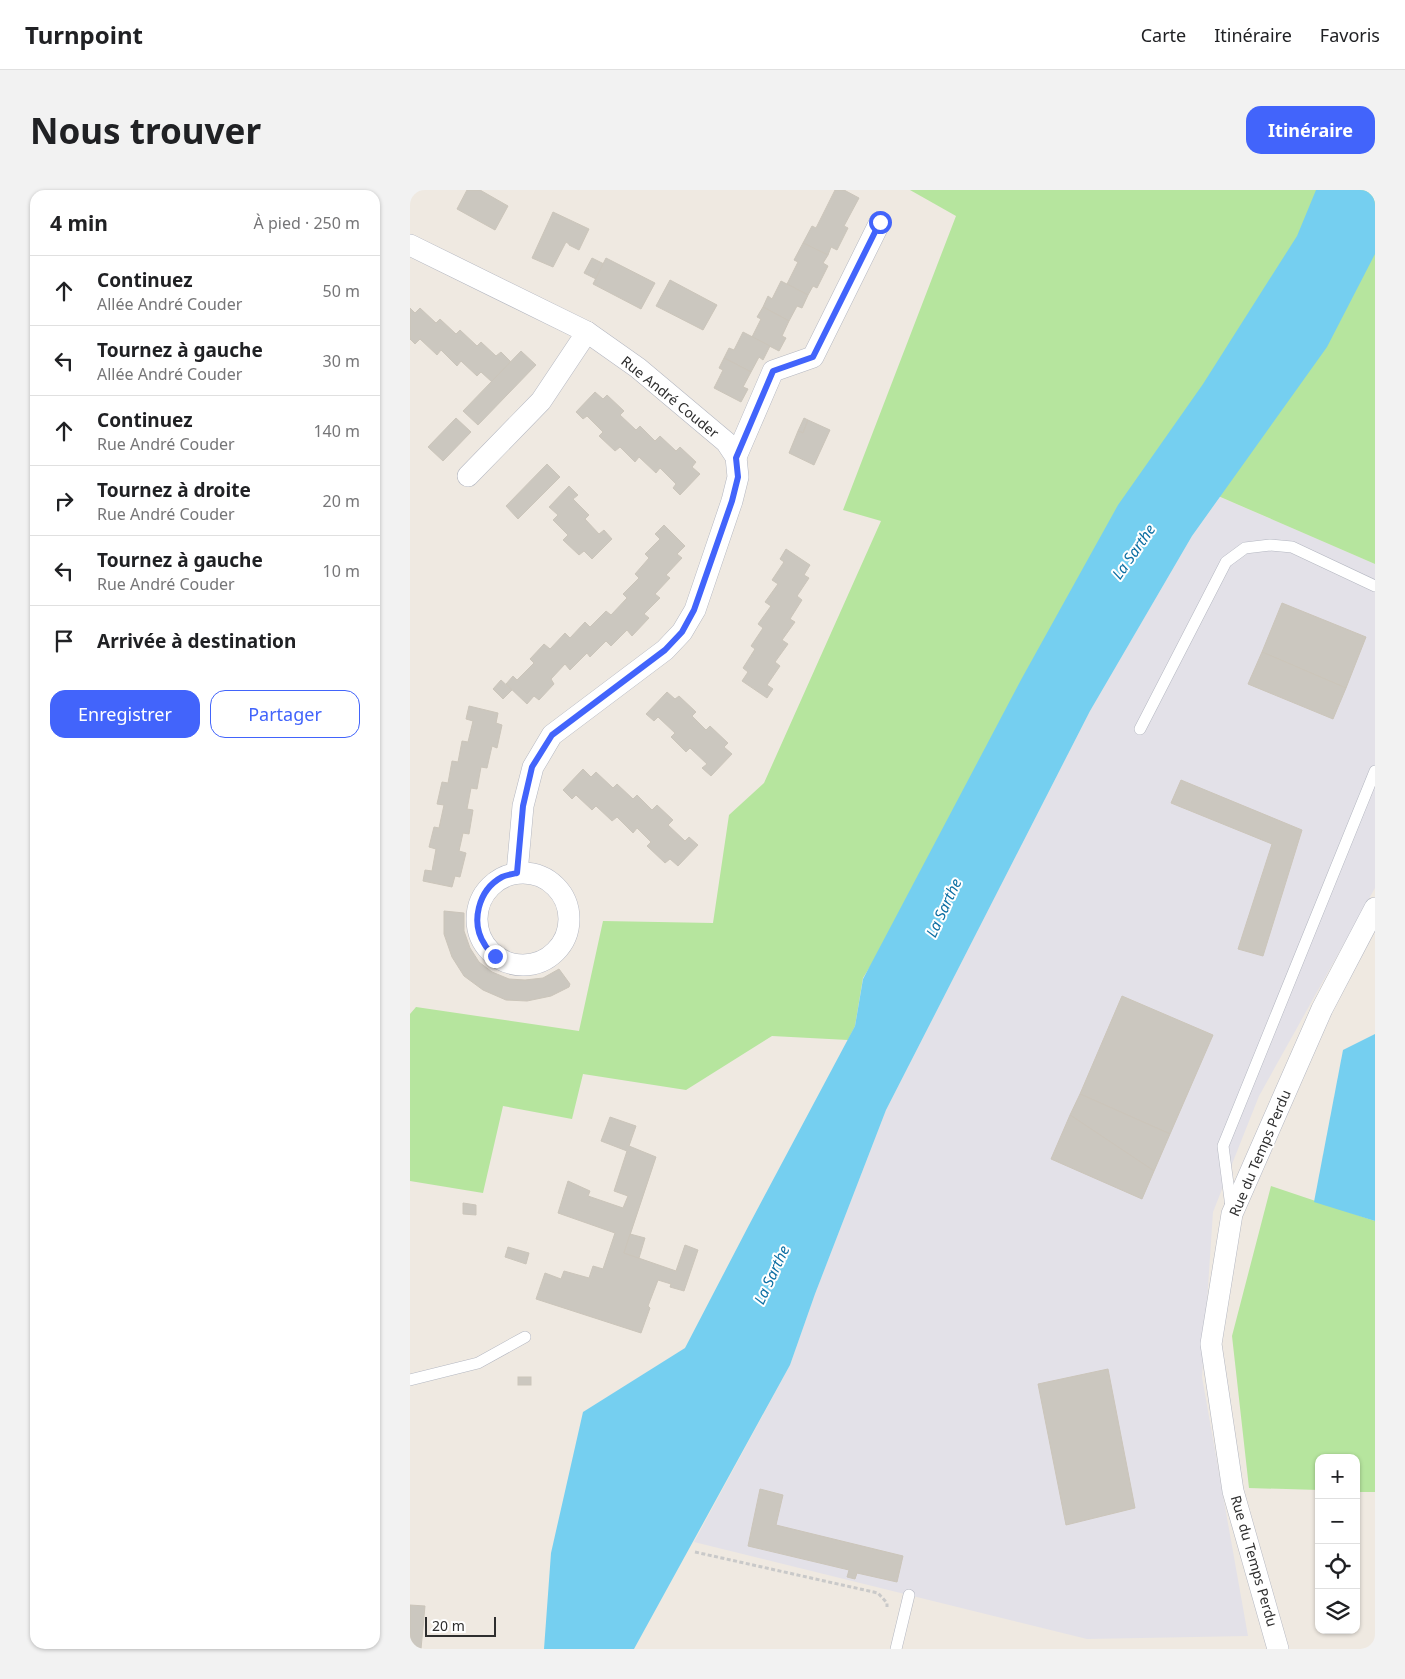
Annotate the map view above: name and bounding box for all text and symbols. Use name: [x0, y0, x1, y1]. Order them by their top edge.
text: Turnpoint: [25, 18, 143, 51]
text: Carte: [1141, 23, 1186, 47]
text: Itinéraire: [1214, 23, 1292, 47]
text: Favoris: [1320, 23, 1380, 47]
button: Itinéraire: [1246, 106, 1375, 154]
text: Nous trouver: [30, 107, 261, 154]
text: 4 min: [50, 209, 108, 237]
route start: [869, 211, 892, 234]
text: À pied · 250 m: [254, 212, 360, 234]
text: Continuez: [97, 267, 193, 293]
icon: ahead: [50, 277, 78, 305]
text: 50 m: [323, 280, 360, 302]
text: Allée André Couder: [97, 293, 242, 315]
text: Tournez à gauche: [97, 337, 263, 363]
icon: left: [50, 347, 78, 375]
text: 30 m: [323, 350, 360, 372]
street label: Rue André Couder: [618, 351, 723, 442]
text: Allée André Couder: [97, 363, 242, 385]
text: Continuez: [97, 407, 193, 433]
icon: ahead: [50, 417, 78, 445]
text: 140 m: [313, 420, 360, 442]
text: Rue André Couder: [97, 433, 235, 455]
text: Tournez à droite: [97, 477, 251, 503]
icon: right: [50, 487, 78, 515]
text: 20 m: [323, 490, 360, 512]
text: Rue André Couder: [97, 503, 235, 525]
water label: La Sarthe: [1107, 520, 1160, 583]
text: Tournez à gauche: [97, 547, 263, 573]
icon: left: [50, 557, 78, 585]
text: 10 m: [323, 560, 360, 582]
text: Rue André Couder: [97, 573, 235, 595]
icon: arrive: [50, 627, 78, 655]
text: Arrivée à destination: [97, 628, 296, 654]
button: Enregistrer: [50, 690, 200, 738]
button: Partager: [210, 690, 360, 738]
water label: La Sarthe: [921, 874, 966, 940]
route end: [484, 945, 507, 968]
street label: Rue du Temps Perdu: [1224, 1087, 1295, 1219]
water label: La Sarthe: [749, 1241, 794, 1307]
map controls: [1315, 1454, 1360, 1634]
button: +: [1315, 1454, 1360, 1499]
street label: Rue du Temps Perdu: [1227, 1493, 1282, 1629]
button: −: [1315, 1499, 1360, 1544]
button: locate: [1315, 1544, 1360, 1589]
button: layers: [1315, 1589, 1360, 1634]
scale bar: [425, 1614, 496, 1637]
text: 20 m: [432, 1616, 465, 1635]

